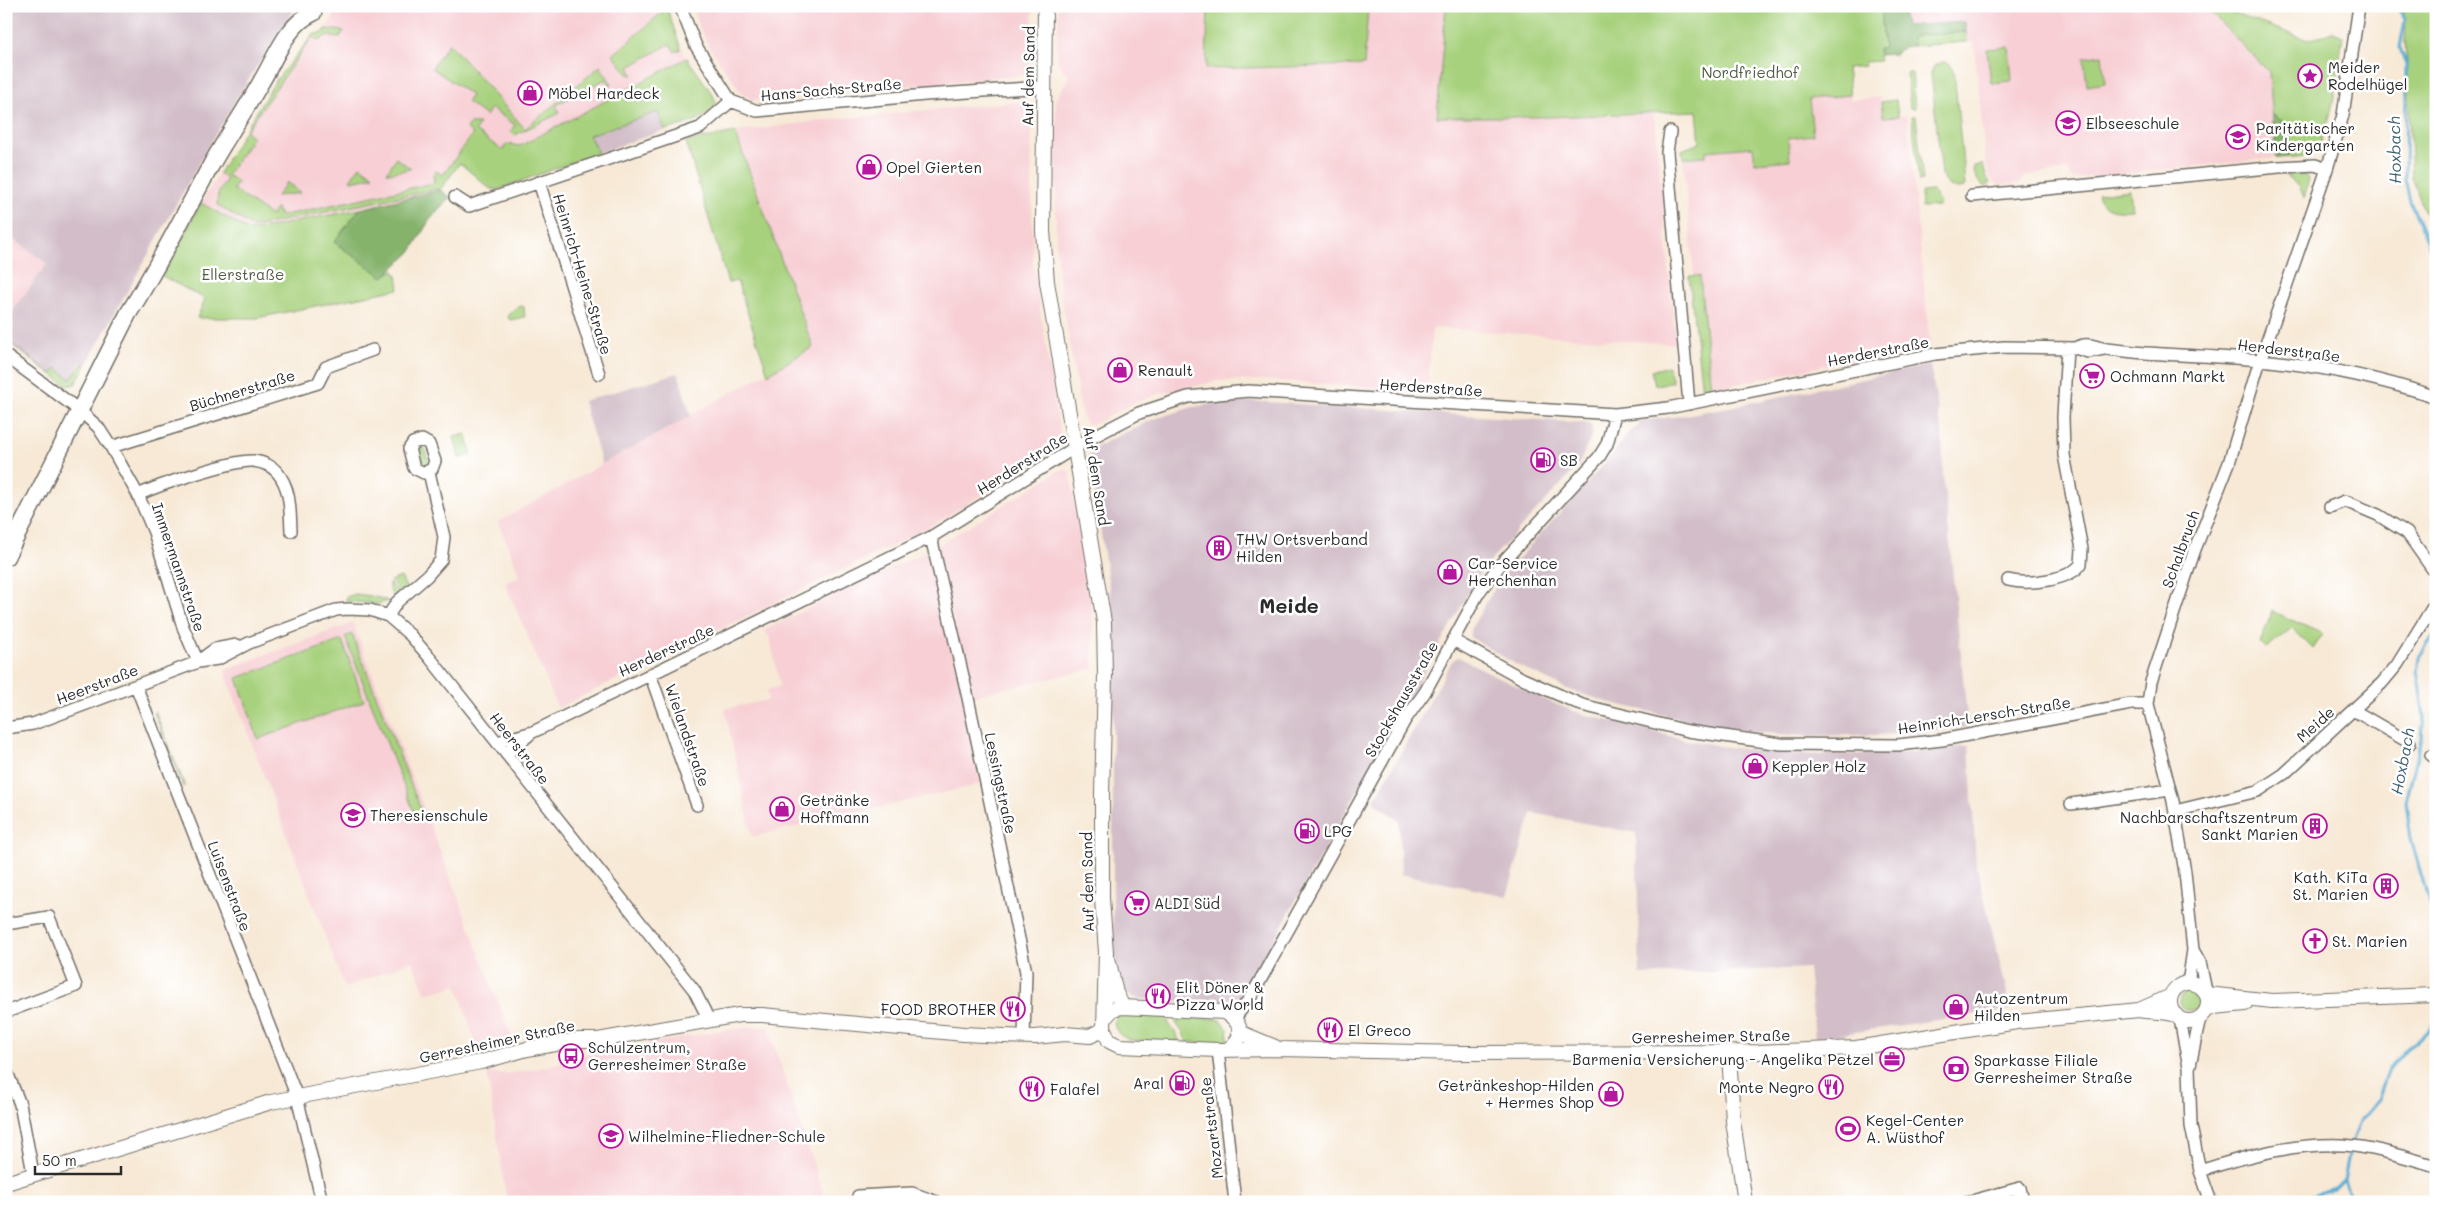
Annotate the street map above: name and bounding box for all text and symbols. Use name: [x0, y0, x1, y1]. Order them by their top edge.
street label: Auf dem Sand: [1017, 26, 1039, 126]
place label: Meider Rodelhügel: [2328, 57, 2408, 94]
park label: Nordfriedhof: [1702, 62, 1800, 82]
place icon: Meider Rodelhügel: [2297, 63, 2323, 89]
street label: Hans-Sachs-Straße: [760, 73, 902, 105]
shop icon: Möbel Hardeck: [517, 80, 543, 106]
place label: Möbel Hardeck: [548, 83, 659, 103]
school or university icon: Elbseeschule: [2055, 110, 2081, 136]
place label: Elbseeschule: [2086, 113, 2180, 133]
water label: Hoxbach: [2383, 116, 2405, 184]
place label: Paritätischer Kindergarten: [2256, 118, 2355, 155]
school or university icon: Paritätischer Kindergarten: [2225, 124, 2251, 150]
shop icon: Opel Gierten: [856, 154, 882, 180]
place label: Opel Gierten: [886, 157, 982, 177]
street label: Heinrich-Heine-Straße: [549, 191, 617, 357]
park label: Ellerstraße: [202, 264, 284, 284]
street label: Herderstraße: [1825, 331, 1931, 371]
street label: Herderstraße: [2236, 334, 2342, 366]
shop icon: Renault: [1107, 357, 1133, 383]
place label: Renault: [1138, 360, 1193, 380]
supermarket icon: Ochmann Markt: [2079, 363, 2105, 389]
street label: Büchnerstraße: [187, 364, 297, 416]
place label: Ochmann Markt: [2110, 366, 2225, 386]
street label: Herderstraße: [1379, 373, 1483, 401]
street label: Auf dem Sand: [1079, 425, 1115, 527]
street label: Herderstraße: [973, 427, 1071, 499]
fuel station icon: SB: [1530, 447, 1556, 473]
place label: SB: [1560, 450, 1578, 470]
street label: Immermannstraße: [148, 500, 210, 634]
street label: Schalbruch: [2157, 507, 2203, 591]
place label: THW Ortsverband Hilden: [1236, 529, 1368, 566]
building icon: THW Ortsverband Hilden: [1206, 535, 1232, 561]
place label: Car-Service Herchenhan: [1468, 553, 1558, 590]
shop icon: Car-Service Herchenhan: [1437, 559, 1463, 585]
district label: Meide: [1259, 592, 1319, 618]
street label: Herderstraße: [615, 619, 717, 681]
street label: Stockshausstraße: [1360, 637, 1442, 761]
street label: Heerstraße: [53, 659, 141, 709]
street label: Wielandstraße: [661, 681, 715, 789]
street label: Heinrich-Lersch-Straße: [1896, 691, 2072, 739]
street label: Meide: [2292, 702, 2338, 746]
street label: Heerstraße: [486, 708, 554, 788]
water label: Hoxbach: [2385, 726, 2419, 796]
street label: Lessingstraße: [981, 731, 1021, 835]
shop icon: Keppler Holz: [1742, 753, 1768, 779]
place label: Keppler Holz: [1772, 756, 1866, 776]
place label: Getränke Hoffmann: [800, 790, 869, 827]
shop icon: Getränke Hoffmann: [769, 796, 795, 822]
school or university icon: Theresienschule: [340, 802, 366, 828]
place label: Theresienschule: [370, 805, 488, 825]
place label: Nachbarschaftszentrum Sankt Marien: [2120, 807, 2298, 844]
building icon: Nachbarschaftszentrum Sankt Marien: [2302, 813, 2328, 839]
fuel station icon: LPG: [1294, 818, 1320, 844]
place label: LPG: [1324, 821, 1352, 841]
street label: Auf dem Sand: [1076, 832, 1098, 932]
street label: Luisenstraße: [204, 838, 256, 934]
place label: Kath. KiTa St. Marien: [2293, 867, 2368, 904]
building icon: Kath. KiTa St. Marien: [2373, 873, 2399, 899]
supermarket icon: ALDI Süd: [1124, 890, 1150, 916]
place label: ALDI Süd: [1154, 893, 1220, 913]
church icon: St. Marien: [2302, 928, 2328, 954]
place label: St. Marien: [2332, 931, 2407, 951]
place label: Elit Döner & Pizza World: [1176, 977, 1264, 1014]
restaurant icon: Elit Döner & Pizza World: [1145, 983, 1171, 1009]
place label: Autozentrum Hilden: [1974, 988, 2068, 1025]
shop icon: Autozentrum Hilden: [1943, 994, 1969, 1020]
restaurant icon: FOOD BROTHER: [1000, 996, 1026, 1022]
place label: FOOD BROTHER: [881, 999, 996, 1019]
street label: Gerresheimer Straße: [417, 1015, 577, 1067]
restaurant icon: El Greco: [1317, 1017, 1343, 1043]
place label: El Greco: [1348, 1020, 1411, 1040]
street label: Gerresheimer Straße: [1632, 1025, 1790, 1047]
place label: Schulzentrum, Gerresheimer Straße: [588, 1037, 747, 1074]
bus stop icon: Schulzentrum, Gerresheimer Straße: [558, 1043, 584, 1069]
office icon: Barmenia Versicherung - Angelika Petzel: [1879, 1046, 1905, 1072]
place label: Barmenia Versicherung - Angelika Petzel: [1572, 1049, 1874, 1069]
place label: Sparkasse Filiale Gerresheimer Straße: [1974, 1050, 2133, 1087]
bank icon: Sparkasse Filiale Gerresheimer Straße: [1943, 1056, 1969, 1082]
fuel station icon: Aral: [1169, 1070, 1195, 1096]
place label: Aral: [1133, 1073, 1164, 1093]
restaurant icon: Monte Negro: [1818, 1074, 1844, 1100]
place label: Getränkeshop-Hilden + Hermes Shop: [1438, 1075, 1594, 1112]
restaurant icon: Falafel: [1019, 1076, 1045, 1102]
street label: Mozartstraße: [1195, 1076, 1227, 1180]
place label: Monte Negro: [1719, 1077, 1814, 1097]
place label: Falafel: [1050, 1079, 1100, 1099]
shop icon: Getränkeshop-Hilden + Hermes Shop: [1598, 1081, 1624, 1107]
place label: Kegel-Center A. Wüsthof: [1866, 1110, 1964, 1147]
sports icon: Kegel-Center A. Wüsthof: [1835, 1116, 1861, 1142]
school or university icon: Wilhelmine-Fliedner-Schule: [598, 1123, 624, 1149]
place label: Wilhelmine-Fliedner-Schule: [628, 1126, 825, 1146]
scale bar: [35, 1143, 121, 1175]
text: 50 m: [42, 1150, 77, 1170]

